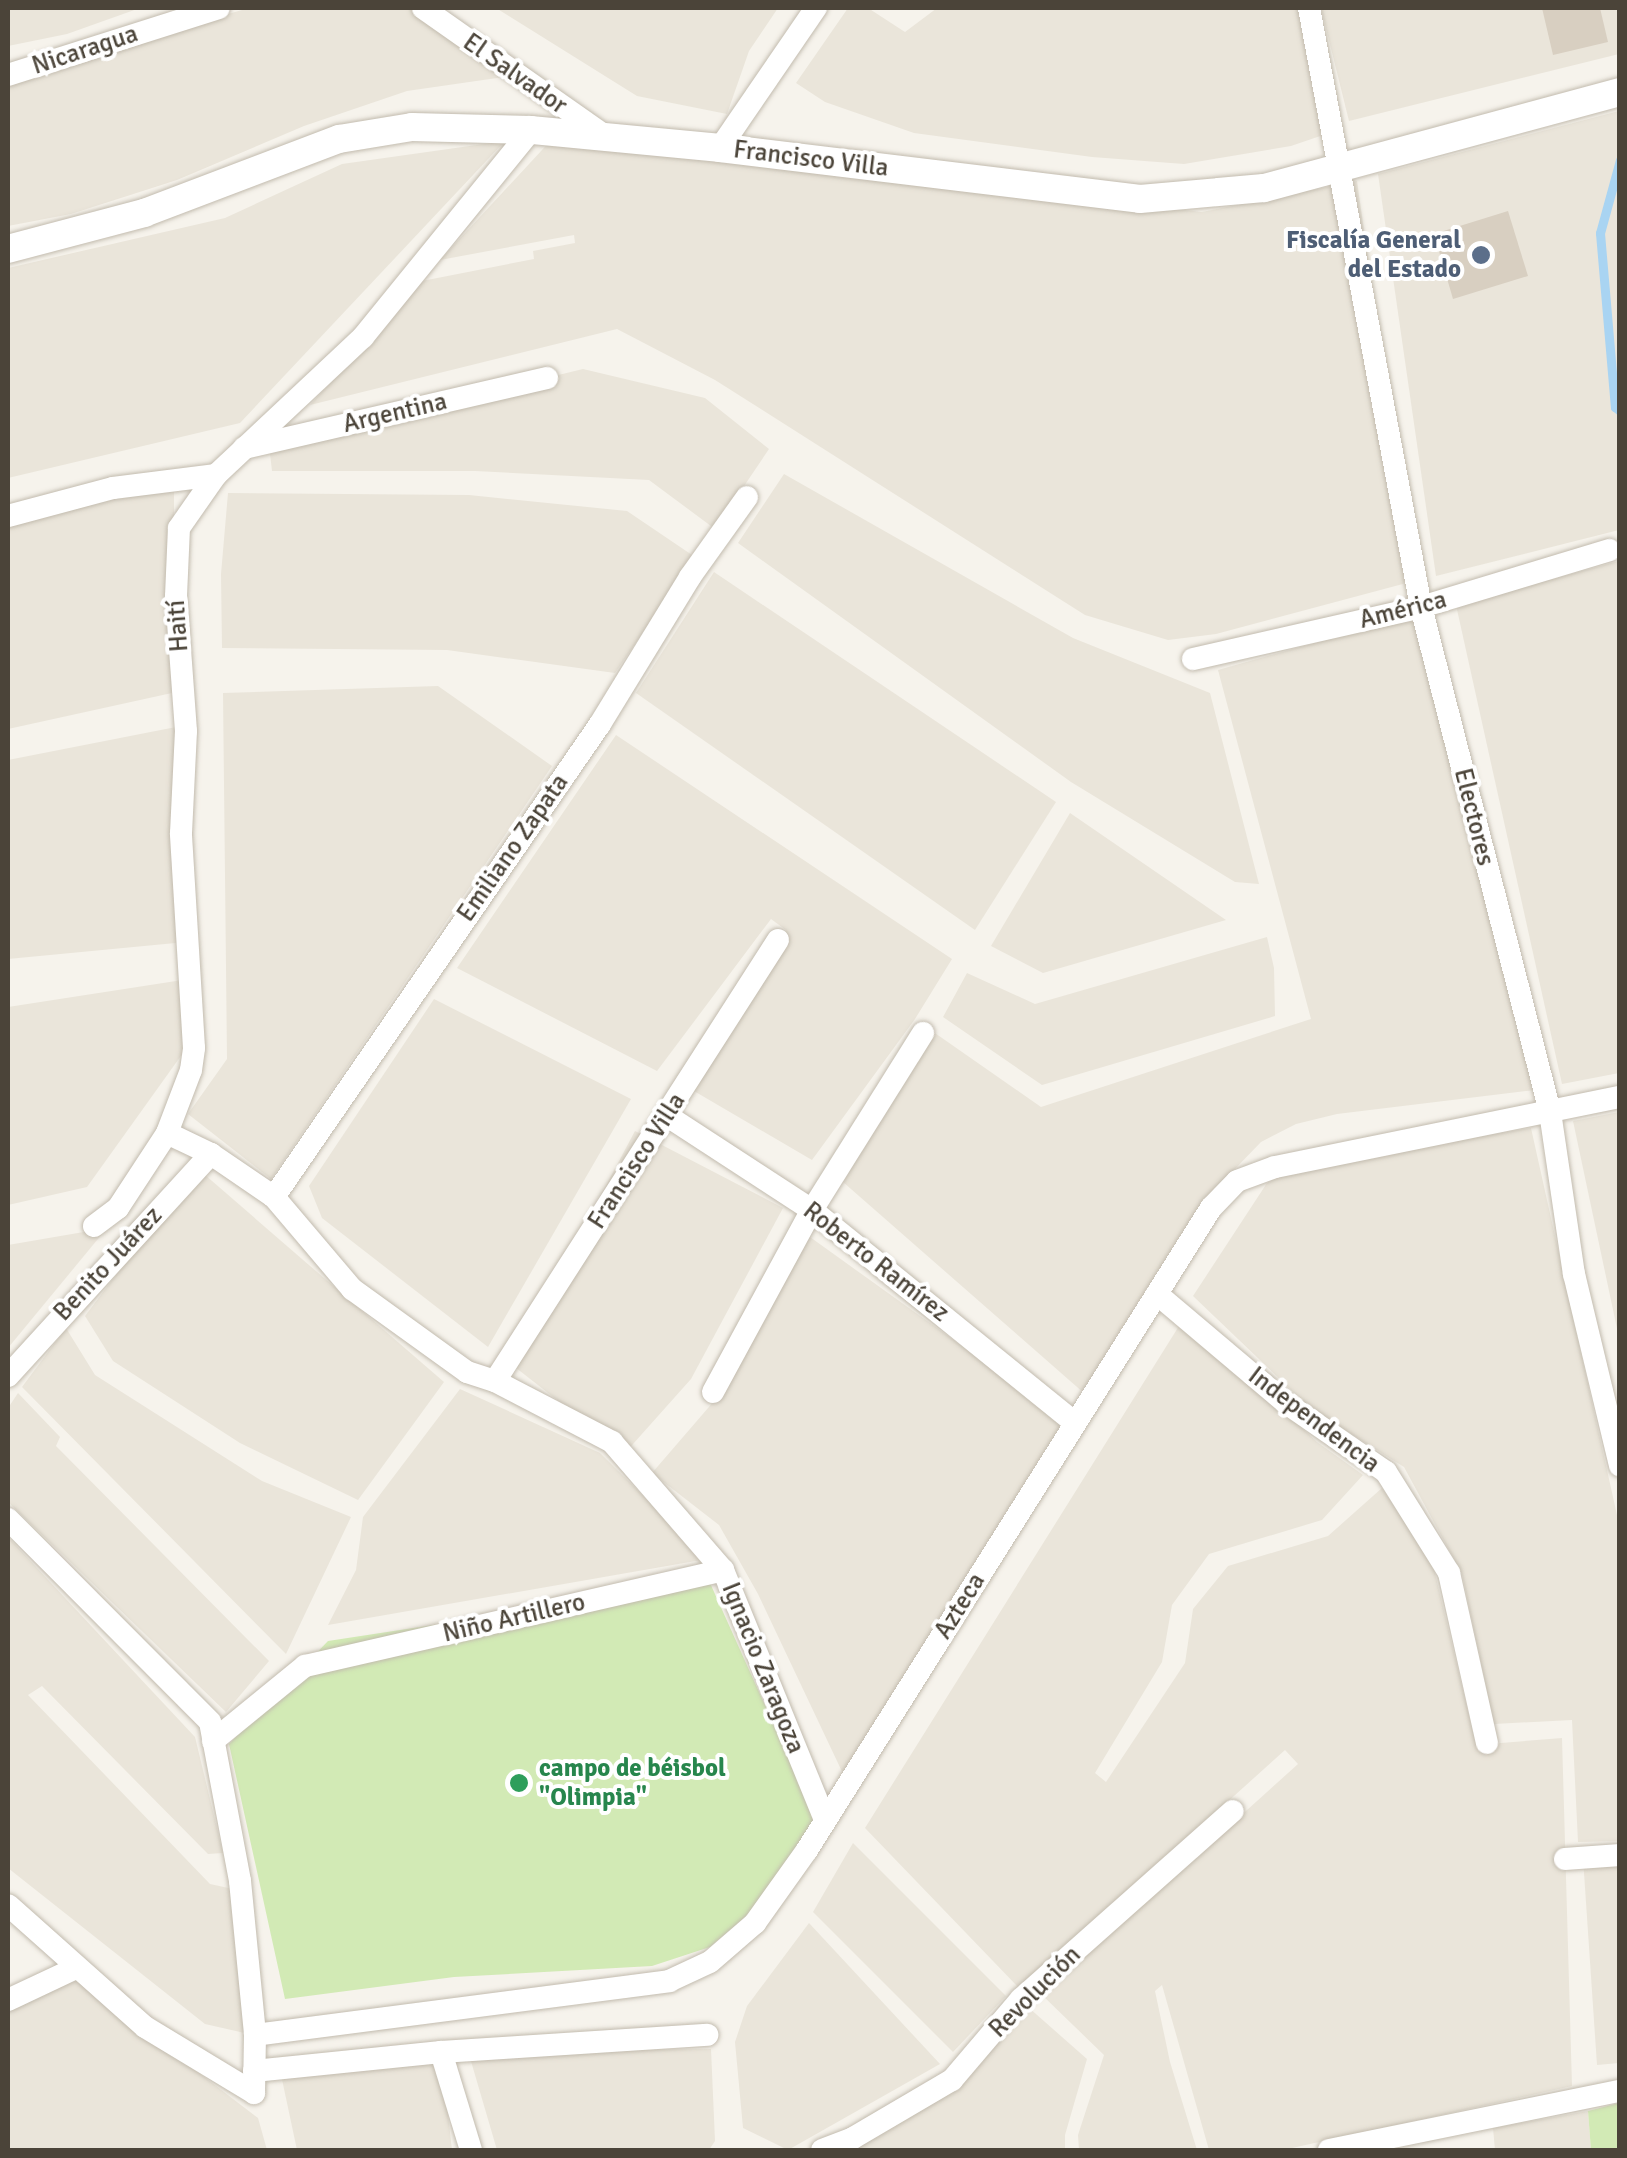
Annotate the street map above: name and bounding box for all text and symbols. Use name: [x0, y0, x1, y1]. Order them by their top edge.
street label: Nicaragua: [28, 19, 142, 81]
street label: El Salvador: [457, 27, 573, 121]
street label: Francisco Villa: [732, 135, 890, 183]
place label: Fiscalía General del Estado: [1286, 226, 1461, 285]
marker: Fiscalía General del Estado: [1470, 244, 1492, 266]
street label: Argentina: [340, 387, 450, 439]
street label: América: [1356, 585, 1450, 635]
street label: Haití: [161, 599, 195, 653]
street label: Electores: [1447, 765, 1501, 869]
street label: Emiliano Zapata: [451, 769, 575, 927]
street label: Francisco Villa: [582, 1087, 692, 1235]
street label: Roberto Ramírez: [797, 1196, 955, 1328]
street label: Benito Juárez: [48, 1201, 168, 1327]
street label: Independencia: [1242, 1361, 1386, 1479]
street label: Azteca: [928, 1568, 992, 1644]
street label: Ignacio Zaragoza: [715, 1578, 811, 1758]
street label: Niño Artillero: [440, 1587, 588, 1649]
place label: campo de béisbol "Olimpia": [539, 1754, 726, 1813]
marker: campo de béisbol "Olimpia": [508, 1772, 530, 1794]
street label: Revolución: [983, 1940, 1087, 2044]

